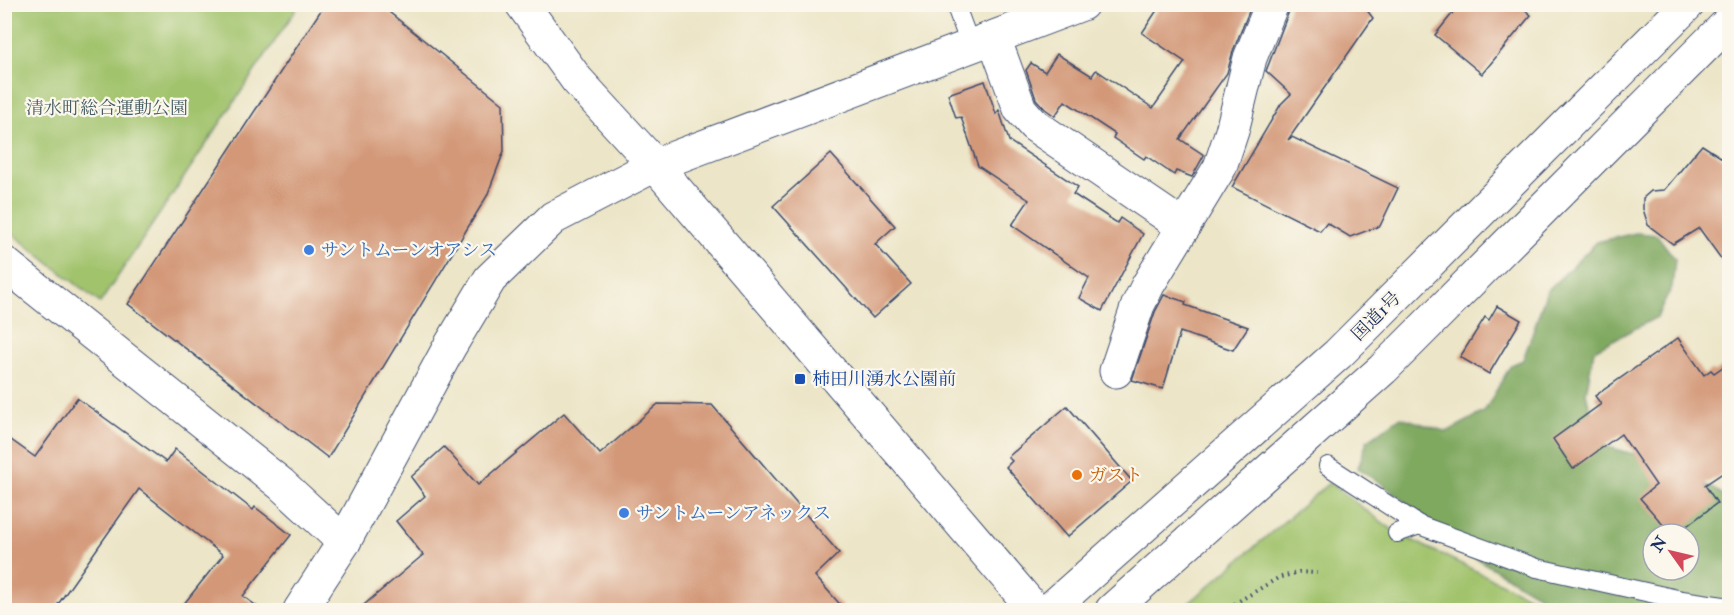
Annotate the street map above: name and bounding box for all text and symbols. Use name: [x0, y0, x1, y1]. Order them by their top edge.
park label: 清水町総合運動公園: [26, 97, 188, 120]
place label: サントムーンオアシス: [321, 239, 497, 262]
marker: サントムーンオアシス: [302, 243, 316, 257]
street label: 国道1号: [1347, 287, 1406, 346]
place label: 柿田川湧水公園前: [812, 368, 956, 391]
marker: 柿田川湧水公園前: [793, 372, 807, 386]
place label: ガスト: [1089, 464, 1143, 487]
marker: ガスト: [1070, 468, 1084, 482]
place label: サントムーンアネックス: [636, 502, 831, 525]
marker: サントムーンアネックス: [617, 506, 631, 520]
north arrow: [1641, 522, 1701, 582]
text: N: [1647, 532, 1672, 557]

